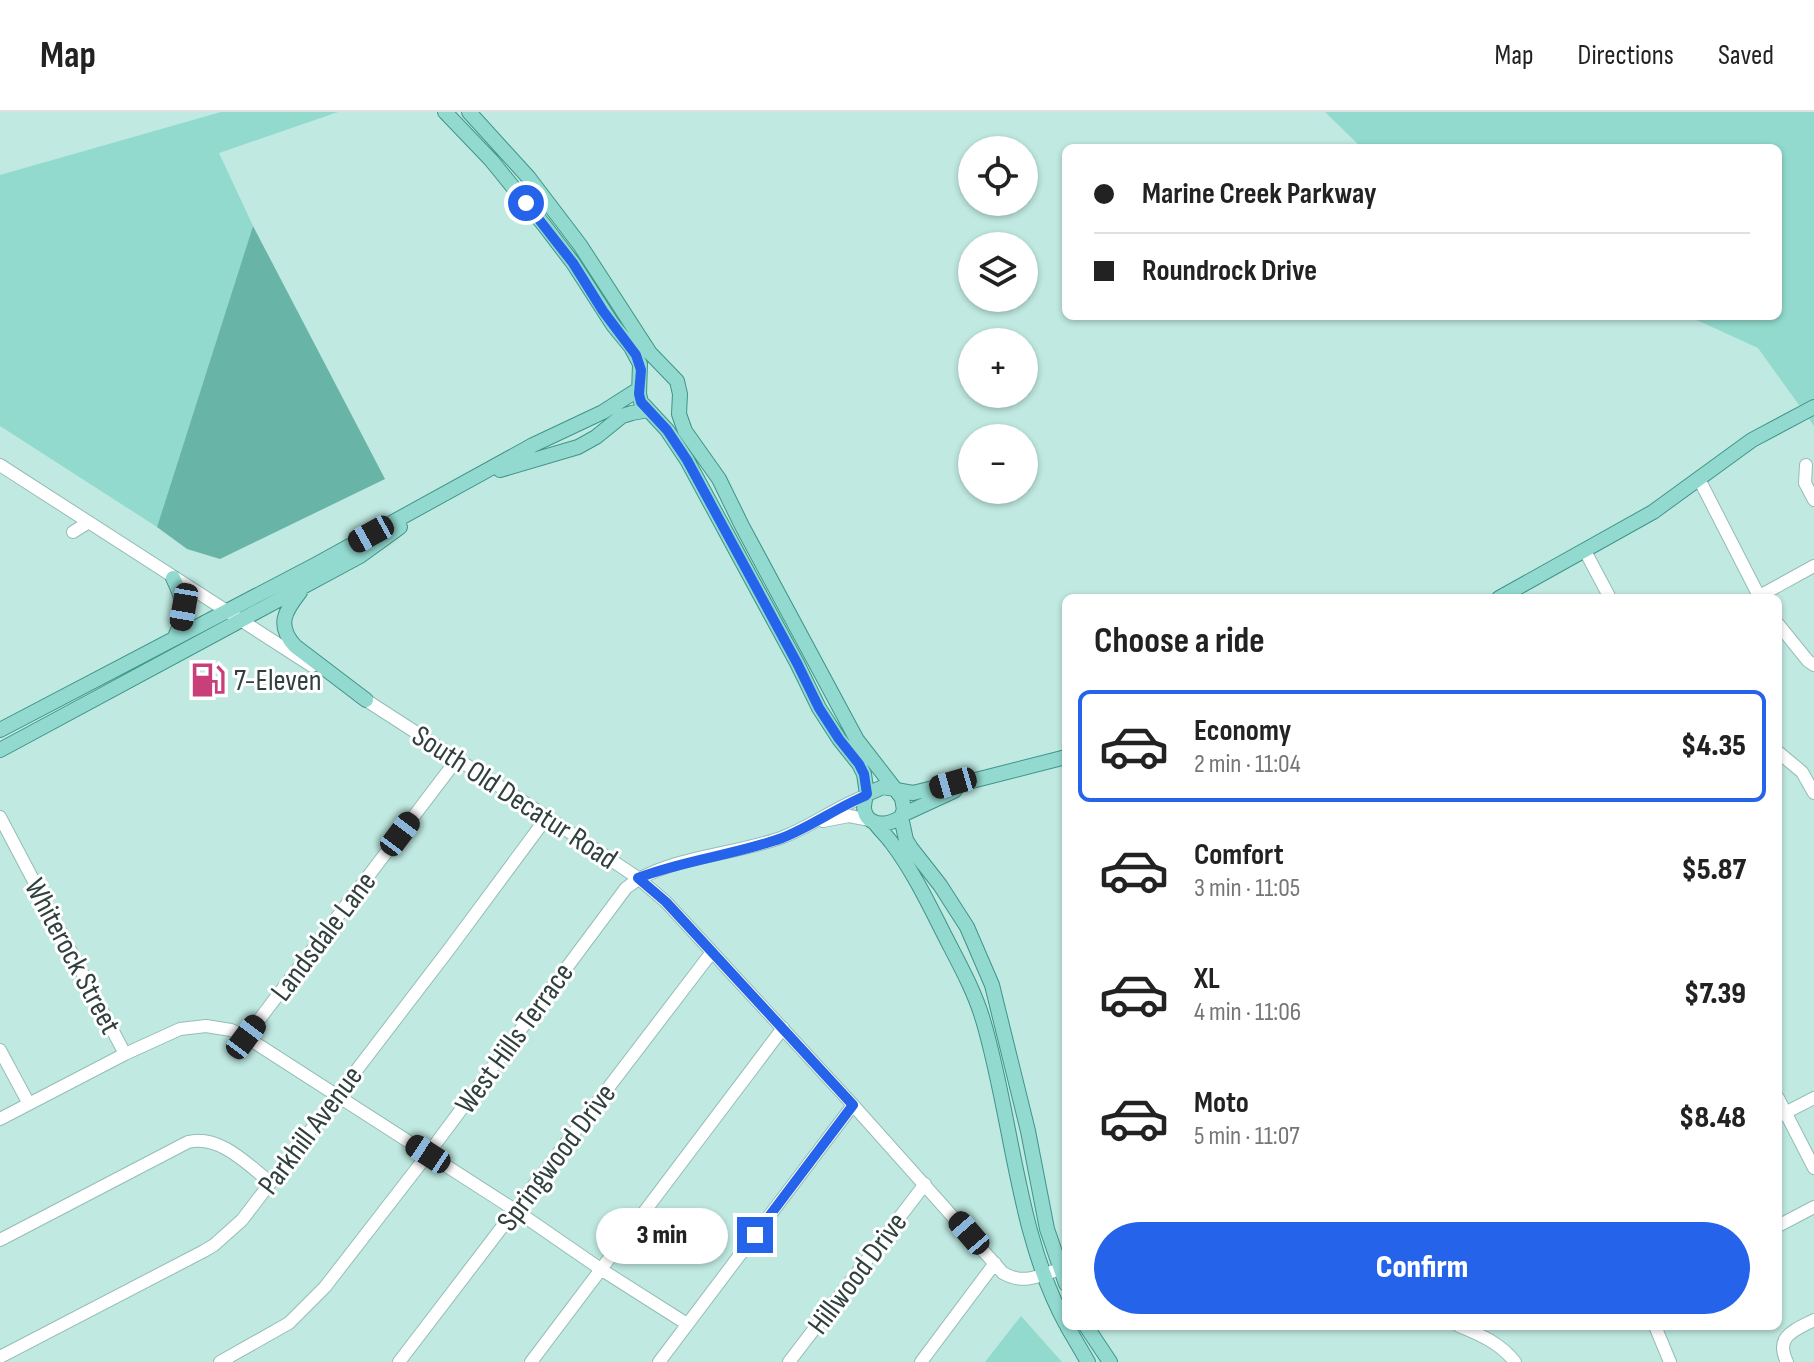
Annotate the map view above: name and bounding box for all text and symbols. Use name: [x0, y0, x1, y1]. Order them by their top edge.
text: Map: [40, 33, 96, 78]
text: Map: [1495, 39, 1534, 72]
text: Directions: [1578, 39, 1674, 72]
text: Saved: [1718, 39, 1774, 72]
map controls: [958, 136, 1038, 504]
button: locate: [958, 136, 1038, 216]
text: Marine Creek Parkway: [1142, 176, 1376, 212]
route start: [508, 185, 544, 221]
button: layers: [958, 232, 1038, 312]
text: Roundrock Drive: [1142, 253, 1317, 289]
button: +: [958, 328, 1038, 408]
button: −: [958, 424, 1038, 504]
car: [344, 512, 398, 556]
car: [168, 581, 200, 633]
text: Choose a ride: [1094, 620, 1265, 663]
fuel station icon: 7-Eleven: [189, 661, 227, 699]
place label: 7-Eleven: [234, 663, 322, 699]
icon: car: [1098, 710, 1170, 782]
text: Economy: [1194, 713, 1291, 749]
street label: South Old Decatur Road: [405, 718, 624, 878]
text: $4.35: [1681, 728, 1746, 764]
text: 2 min · 11:04: [1194, 749, 1301, 780]
car: [927, 765, 979, 801]
car: [376, 808, 424, 860]
icon: car: [1098, 834, 1170, 906]
text: Comfort: [1194, 837, 1284, 873]
text: $5.87: [1681, 852, 1746, 888]
street label: Landsdale Lane: [263, 865, 384, 1008]
street label: Whiterock Street: [16, 873, 128, 1040]
text: 3 min · 11:05: [1194, 873, 1300, 904]
street label: West Hills Terrace: [448, 956, 582, 1121]
icon: car: [1098, 958, 1170, 1030]
text: XL: [1194, 961, 1220, 997]
text: $7.39: [1684, 976, 1746, 1012]
text: 4 min · 11:06: [1194, 997, 1301, 1028]
car: [222, 1011, 270, 1063]
street label: Parkhill Avenue: [251, 1059, 371, 1202]
street label: Springwood Drive: [490, 1077, 624, 1238]
icon: car: [1098, 1082, 1170, 1154]
text: Moto: [1194, 1085, 1249, 1121]
text: $8.48: [1679, 1100, 1746, 1136]
text: 5 min · 11:07: [1194, 1121, 1300, 1152]
car: [401, 1131, 455, 1177]
street label: Hillwood Drive: [800, 1206, 915, 1342]
callout: 3 min: [595, 1207, 727, 1263]
car: [944, 1207, 994, 1259]
route end: [737, 1217, 773, 1253]
text: 3 min: [637, 1220, 687, 1251]
button: Confirm: [1094, 1222, 1750, 1314]

